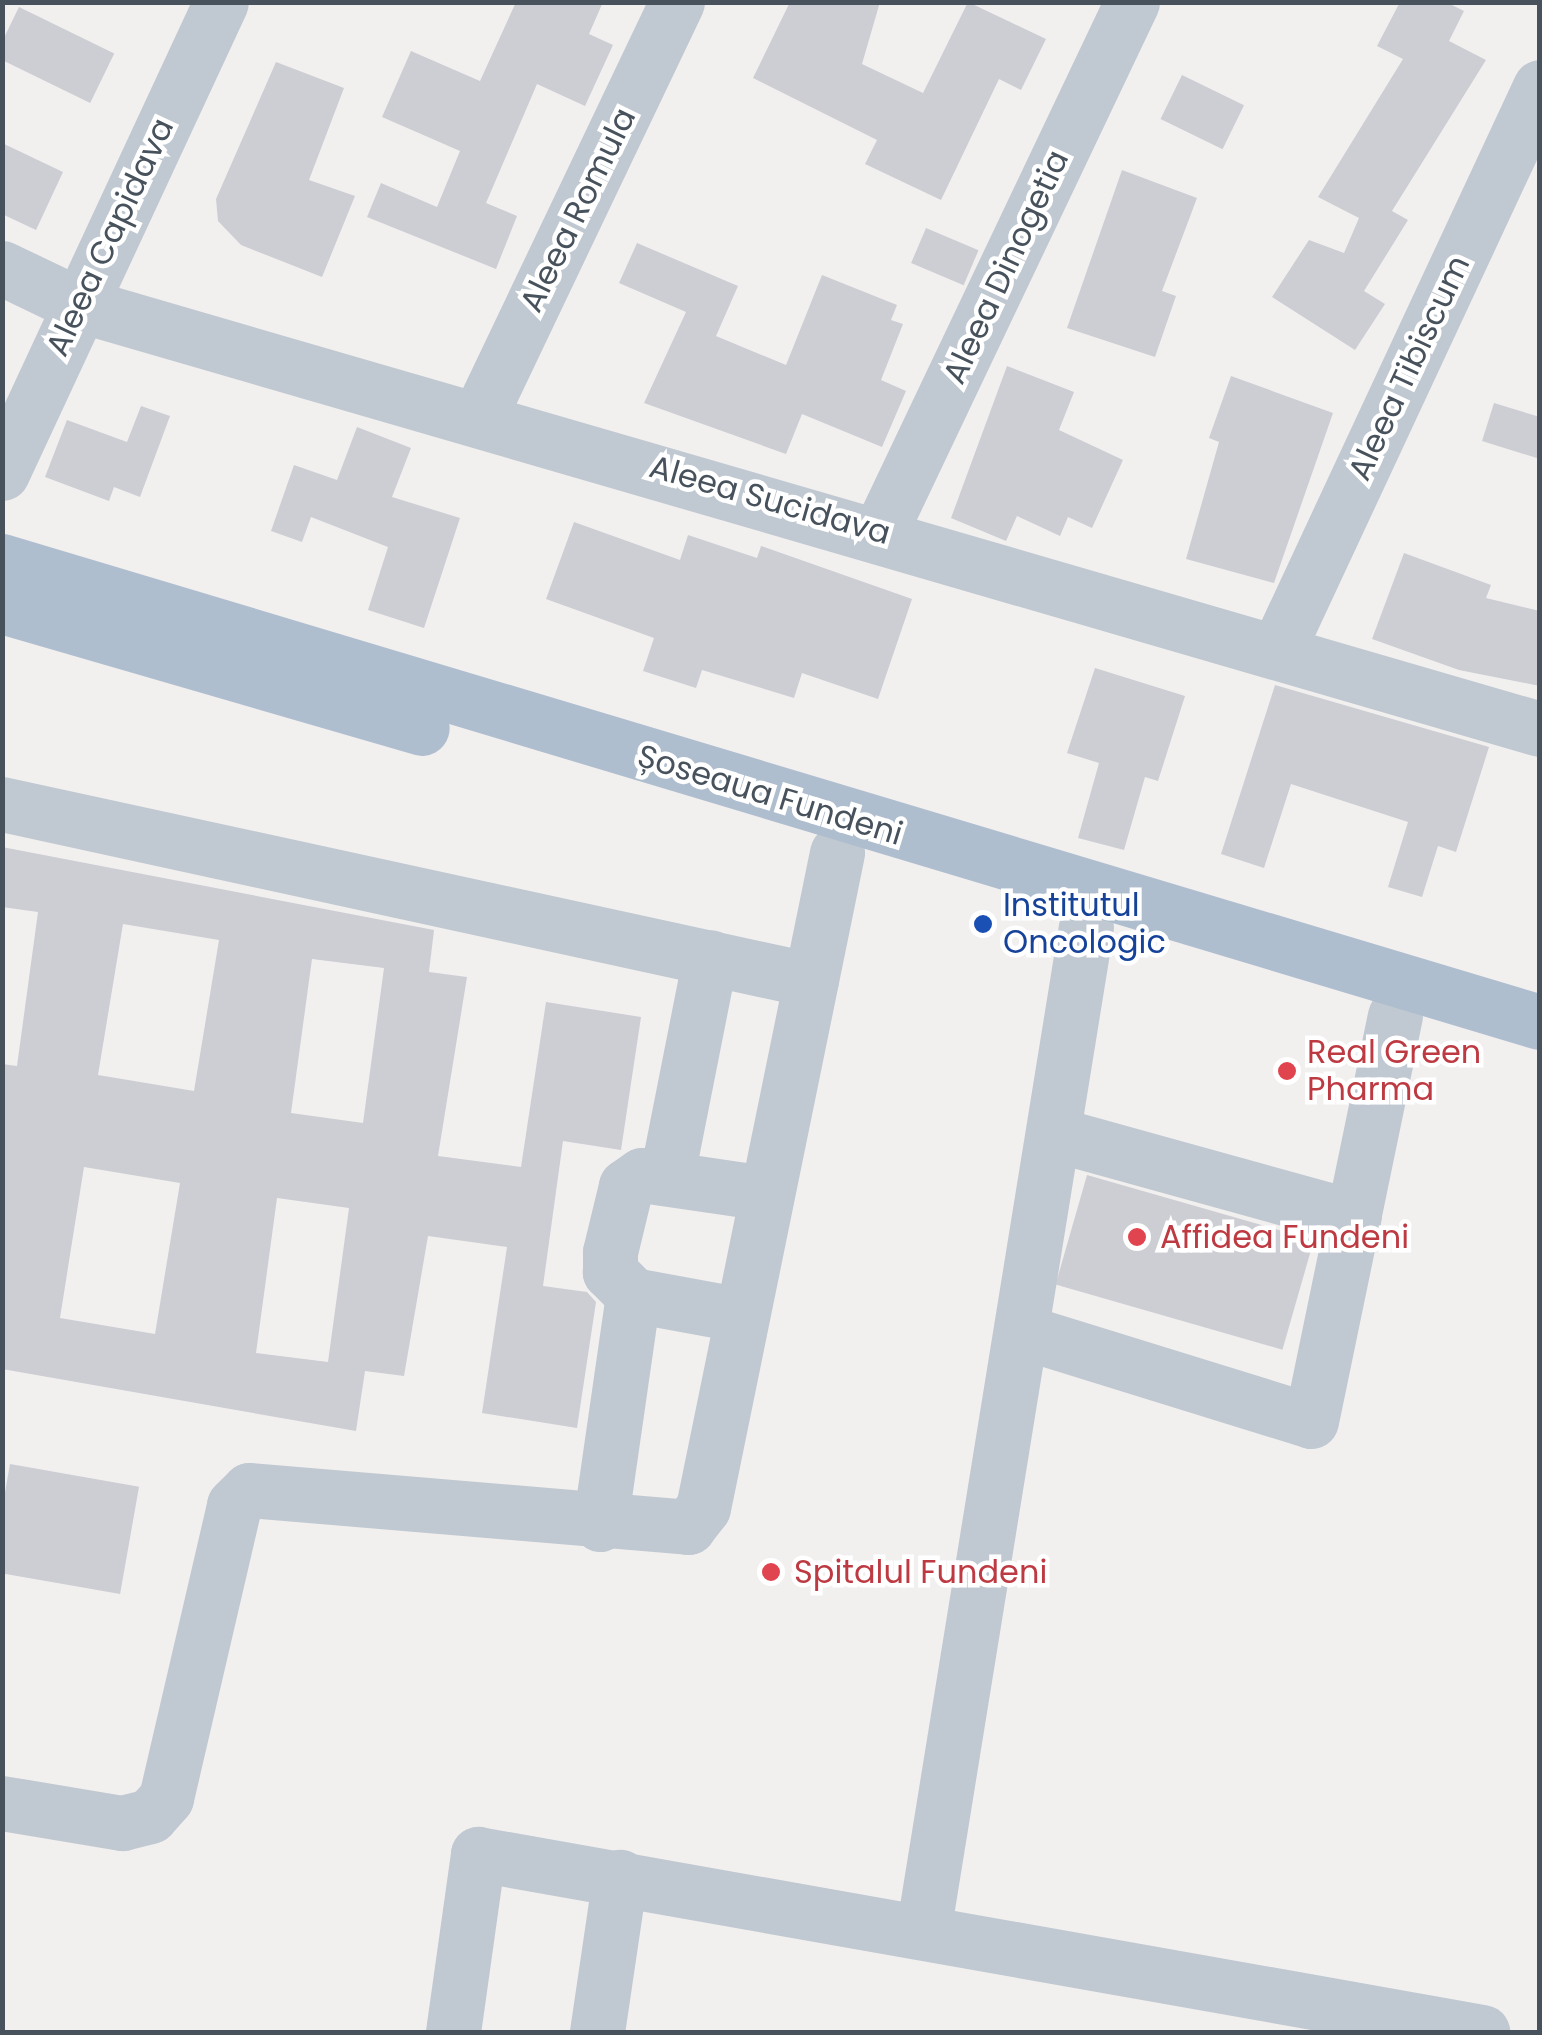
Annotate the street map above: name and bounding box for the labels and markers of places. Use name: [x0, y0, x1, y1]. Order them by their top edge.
place label: Institutul Oncologic: [1003, 887, 1166, 962]
marker: Institutul Oncologic: [972, 913, 994, 935]
place label: Real Green Pharma: [1307, 1034, 1481, 1109]
marker: Real Green Pharma: [1276, 1060, 1298, 1082]
place label: Affidea Fundeni: [1160, 1218, 1409, 1256]
marker: Affidea Fundeni: [1124, 1224, 1150, 1250]
place label: Spitalul Fundeni: [794, 1553, 1047, 1591]
marker: Spitalul Fundeni: [758, 1559, 784, 1585]

